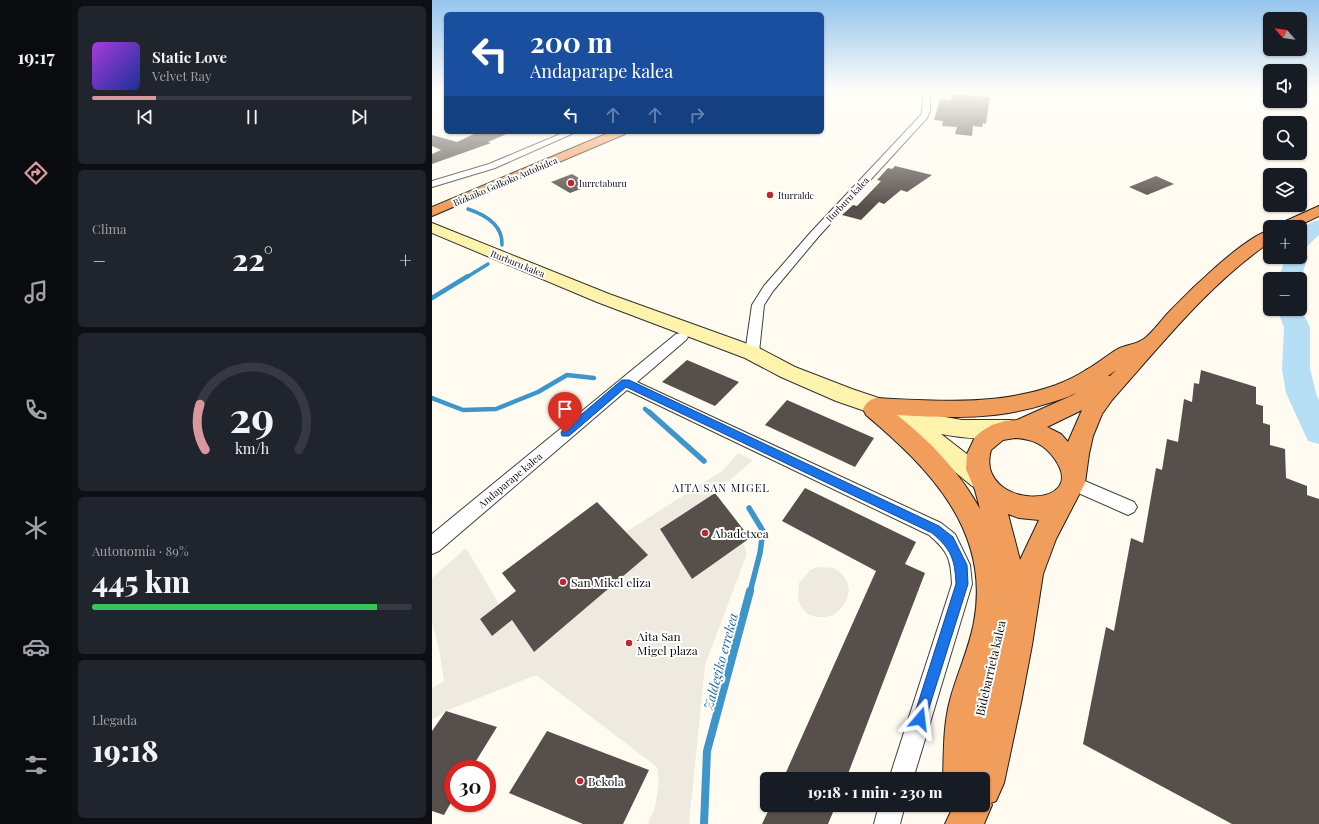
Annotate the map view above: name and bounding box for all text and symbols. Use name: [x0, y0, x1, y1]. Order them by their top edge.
north arrow: [1263, 12, 1307, 56]
map controls: [1263, 12, 1307, 316]
text: 200 m: [530, 23, 613, 60]
icon: left: [464, 28, 516, 80]
text: 19:17: [17, 45, 55, 69]
text: Static Love: [152, 47, 227, 67]
text: Andaparape kalea: [530, 59, 673, 83]
button: sound: [1263, 64, 1307, 108]
text: Velvet Ray: [152, 67, 212, 84]
icon: left: [560, 104, 582, 126]
icon: ahead: [602, 104, 624, 126]
icon: ahead: [644, 104, 666, 126]
icon: right: [686, 104, 708, 126]
icon: previous: [134, 106, 156, 128]
icon: pause: [241, 106, 263, 128]
icon: next: [348, 106, 370, 128]
button: search: [1263, 116, 1307, 160]
street label: Bizkaiko Golkoko Autobidea: [451, 153, 559, 208]
icon: directions: [22, 159, 50, 187]
button: layers: [1263, 168, 1307, 212]
street label: Iturburu kalea: [823, 173, 871, 224]
place label: Iurretaburu: [579, 177, 628, 189]
marker: Iurretaburu: [566, 178, 576, 188]
place label: Iturralde: [778, 189, 815, 201]
marker: Iturralde: [765, 190, 775, 200]
text: Clima: [92, 220, 127, 237]
button: +: [1263, 220, 1307, 264]
text: 22°: [232, 239, 273, 279]
text: −: [92, 245, 106, 275]
text: +: [399, 245, 412, 275]
street label: Iturburu kalea: [489, 247, 547, 280]
button: −: [1263, 272, 1307, 316]
icon: music: [22, 278, 50, 306]
text: 29: [230, 388, 274, 443]
pin: [548, 392, 582, 433]
icon: phone: [22, 396, 50, 424]
icon: arrive: [554, 398, 576, 420]
text: km/h: [235, 439, 270, 458]
street label: Andaparape kalea: [474, 449, 545, 512]
district label: AITA SAN MIGEL: [671, 480, 770, 495]
icon: climate: [22, 514, 50, 542]
place label: Abadetxea: [712, 525, 769, 541]
marker: Abadetxea: [700, 528, 710, 538]
text: Autonomía · 89%: [92, 542, 189, 559]
text: 445 km: [92, 561, 190, 601]
place label: San Mikel eliza: [571, 574, 651, 590]
marker: San Mikel eliza: [558, 577, 568, 587]
water label: Zaldegiko errekea: [699, 611, 741, 712]
street label: Bidebarrieta kalea: [971, 619, 1009, 717]
place label: Aita San Migel plaza: [636, 628, 698, 658]
icon: car: [22, 633, 50, 661]
marker: Aita San Migel plaza: [624, 638, 634, 648]
position arrow: [899, 698, 941, 740]
text: Llegada: [92, 711, 137, 728]
text: 19:18: [92, 730, 158, 770]
icon: filters: [22, 751, 50, 779]
speed limit sign: 30: [444, 760, 496, 812]
place label: Bekola: [588, 773, 624, 789]
marker: Bekola: [575, 776, 585, 786]
text: 19:18 · 1 min · 230 m: [808, 782, 942, 802]

